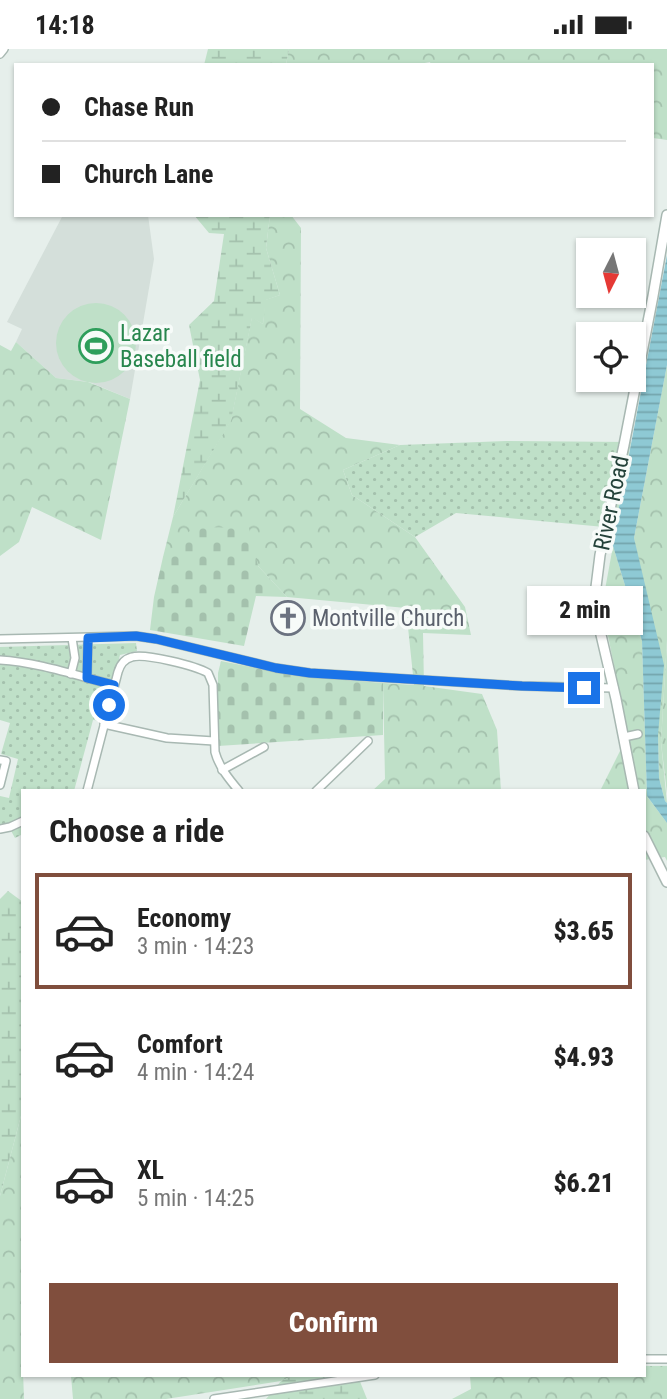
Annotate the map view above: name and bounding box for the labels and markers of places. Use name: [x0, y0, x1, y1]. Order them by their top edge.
place label: Lazar Baseball field: [120, 320, 242, 373]
sports icon: Lazar Baseball field: [77, 327, 115, 365]
church icon: Montville Church: [269, 599, 307, 637]
place label: Montville Church: [312, 605, 464, 632]

